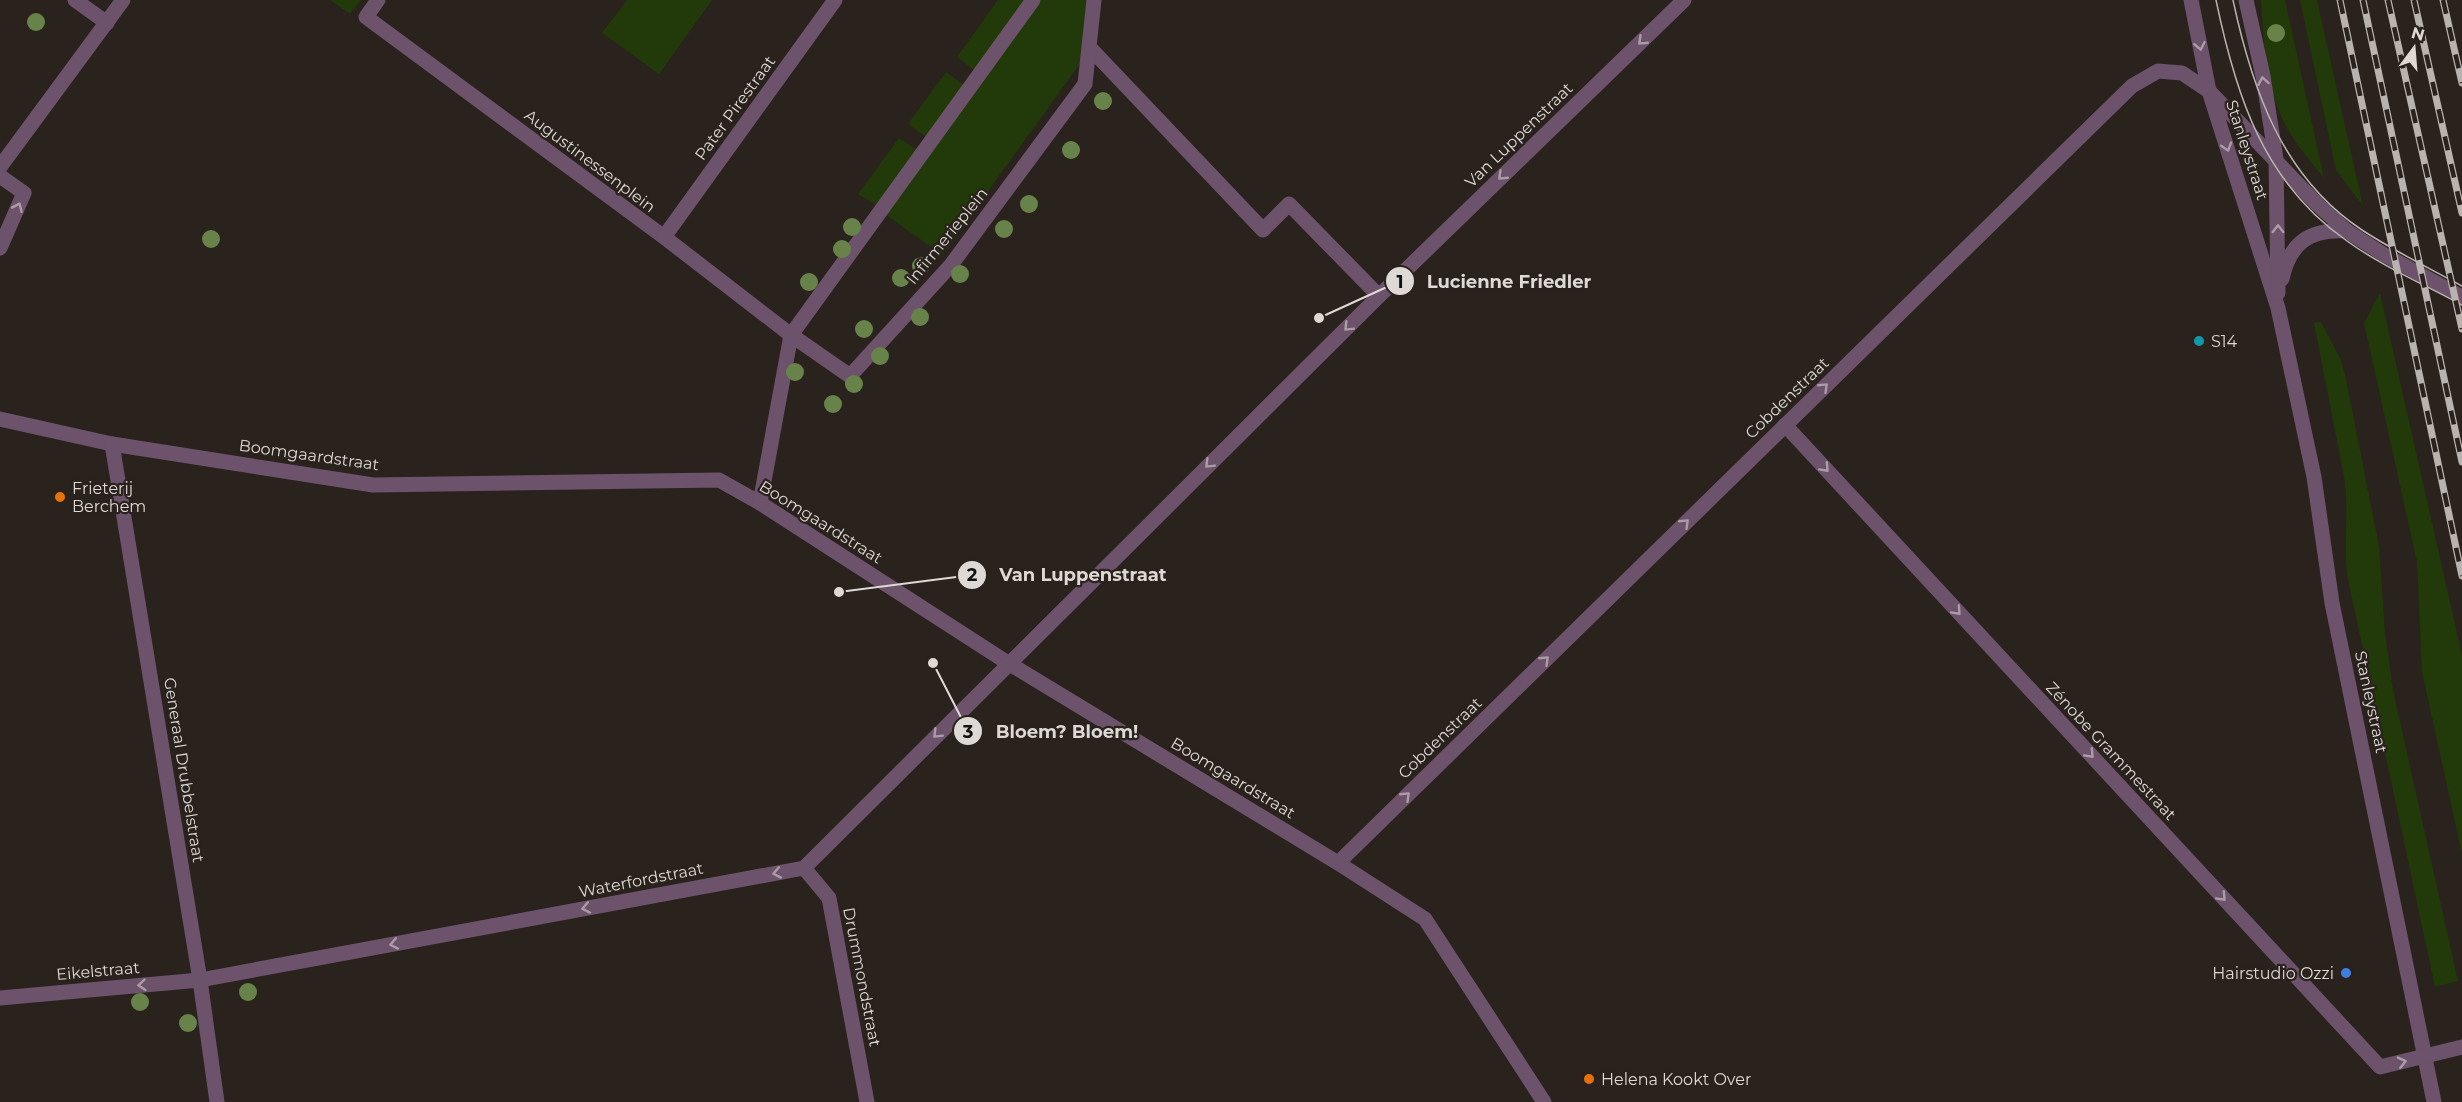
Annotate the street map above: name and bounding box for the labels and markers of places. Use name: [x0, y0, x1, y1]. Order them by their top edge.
callout: Lucienne Friedler: [1385, 263, 1603, 299]
place label: S14: [2211, 332, 2237, 351]
marker: S14: [2192, 334, 2206, 348]
place label: Frieterij Berchem: [72, 479, 146, 516]
marker: Frieterij Berchem: [53, 490, 67, 504]
callout: Van Luppenstraat: [957, 557, 1179, 593]
callout: Bloem? Bloem!: [953, 713, 1150, 749]
place label: Hairstudio Ozzi: [2212, 964, 2334, 983]
marker: Hairstudio Ozzi: [2339, 966, 2353, 980]
place label: Helena Kookt Over: [1601, 1070, 1751, 1089]
marker: Helena Kookt Over: [1582, 1072, 1596, 1086]

